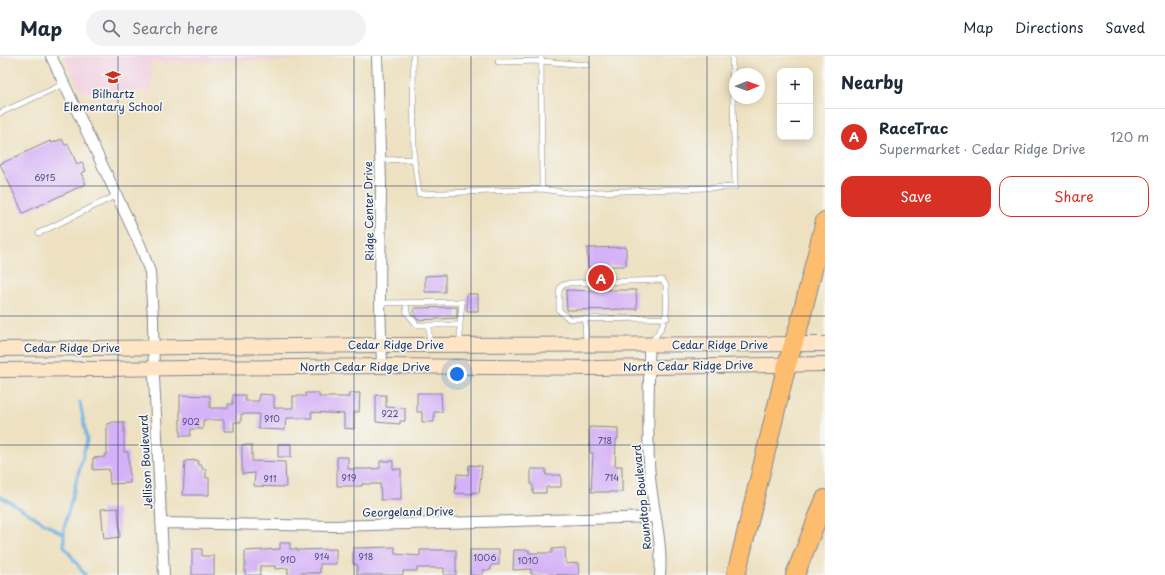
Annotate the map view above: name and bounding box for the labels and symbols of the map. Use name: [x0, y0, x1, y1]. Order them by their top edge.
school or university icon: Bilhartz Elementary School: [104, 68, 122, 86]
north arrow: [729, 68, 765, 104]
place label: Bilhartz Elementary School: [63, 85, 163, 115]
street label: Ridge Center Drive: [359, 161, 378, 261]
house number: 6915: [34, 170, 56, 184]
pin: A: [588, 263, 614, 293]
street label: Cedar Ridge Drive: [348, 336, 444, 353]
street label: Cedar Ridge Drive: [672, 336, 768, 353]
street label: Cedar Ridge Drive: [24, 339, 120, 356]
street label: North Cedar Ridge Drive: [623, 356, 753, 375]
street label: North Cedar Ridge Drive: [300, 358, 430, 375]
your location: [447, 364, 467, 384]
house number: 922: [381, 406, 399, 420]
house number: 910: [264, 411, 280, 425]
street label: Jellison Boulevard: [135, 414, 156, 510]
house number: 902: [182, 414, 200, 428]
house number: 718: [598, 433, 612, 447]
street label: Roundtop Boulevard: [627, 443, 655, 551]
house number: 919: [342, 470, 357, 484]
house number: 714: [605, 470, 619, 484]
house number: 911: [264, 471, 276, 485]
street label: Georgeland Drive: [362, 502, 454, 521]
house number: 914: [314, 549, 330, 563]
house number: 918: [359, 549, 373, 563]
house number: 1006: [474, 550, 496, 564]
house number: 910: [280, 552, 296, 566]
house number: 1010: [518, 553, 539, 567]

